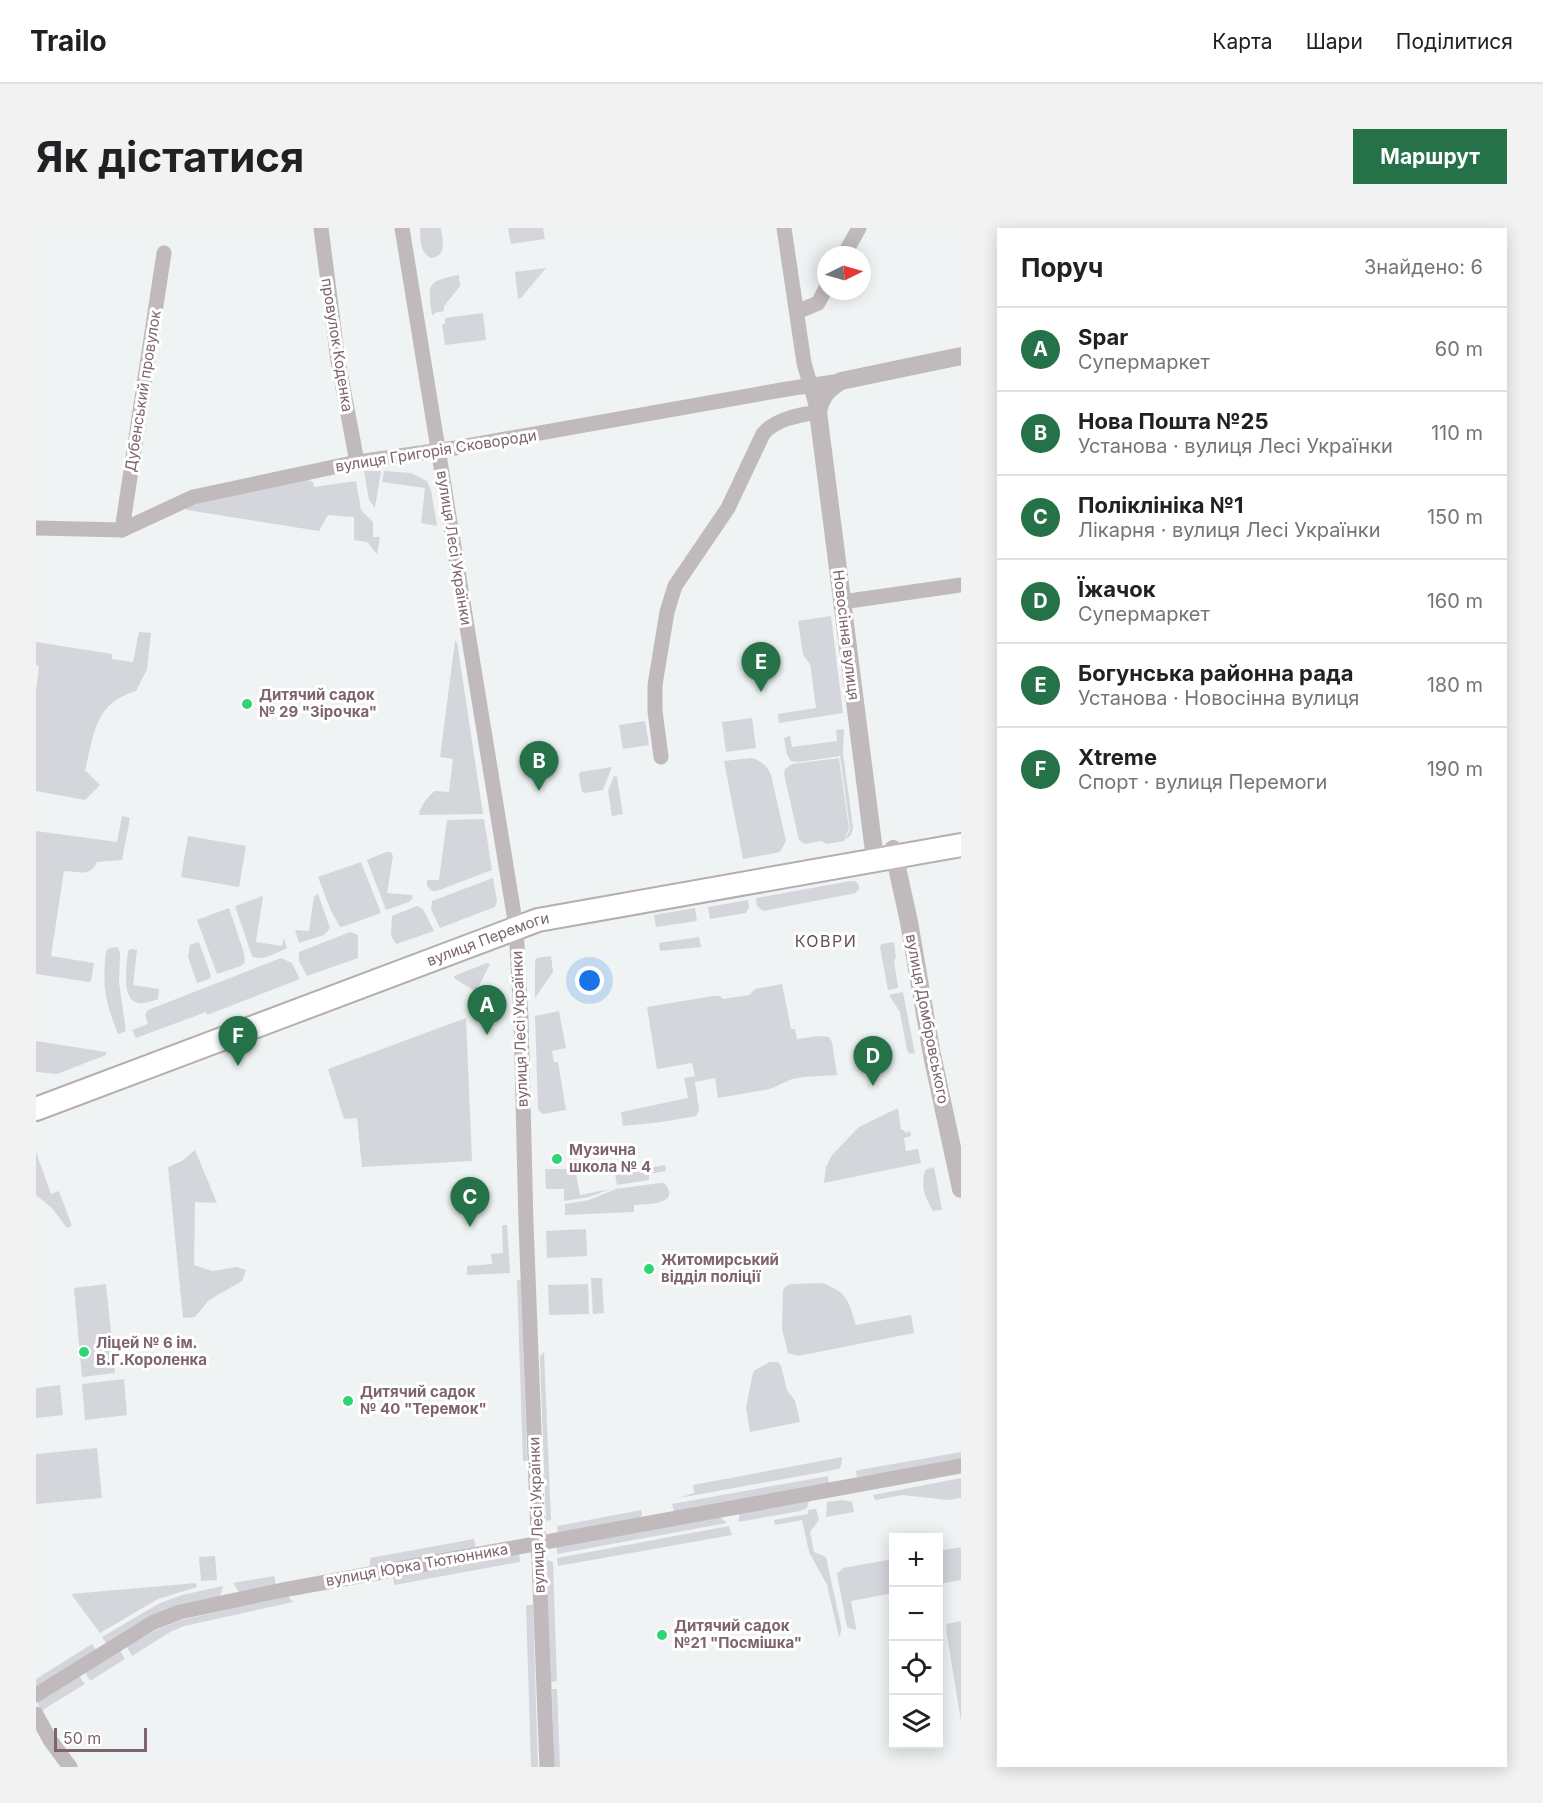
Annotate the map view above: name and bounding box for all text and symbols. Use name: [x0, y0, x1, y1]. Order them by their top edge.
text: Trailo: [30, 24, 107, 58]
text: Карта: [1212, 29, 1273, 54]
text: Шари: [1306, 29, 1363, 54]
text: Поділитися: [1396, 29, 1513, 54]
button: Маршрут: [1353, 129, 1507, 184]
text: Як дістатися: [36, 131, 304, 182]
north arrow: [817, 246, 871, 300]
text: Поруч: [1021, 252, 1103, 283]
text: Знайдено: 6: [1364, 255, 1483, 279]
street label: провулок Коденка: [318, 277, 357, 413]
street label: Дубенський провулок: [120, 309, 165, 473]
text: Spar: [1078, 324, 1128, 350]
text: A: [1033, 337, 1048, 361]
text: 60 m: [1435, 337, 1483, 361]
text: Супермаркет: [1078, 350, 1210, 374]
text: Нова Пошта №25: [1078, 408, 1269, 434]
text: B: [1034, 421, 1047, 445]
text: 110 m: [1431, 421, 1483, 445]
street label: вулиця Григорія Сковороди: [334, 425, 538, 476]
text: Установа · вулиця Лесі Українки: [1078, 434, 1393, 458]
street label: вулиця Лесі Українки: [433, 469, 476, 627]
text: Поліклініка №1: [1078, 492, 1243, 518]
text: C: [1033, 505, 1048, 529]
text: 150 m: [1427, 505, 1483, 529]
text: Лікарня · вулиця Лесі Українки: [1078, 518, 1380, 542]
street label: Новосінна вулиця: [829, 569, 864, 701]
text: Їжачок: [1078, 576, 1155, 602]
text: D: [1033, 589, 1048, 613]
text: 160 m: [1427, 589, 1483, 613]
text: Супермаркет: [1078, 602, 1210, 626]
pin: E: [742, 642, 780, 692]
text: Богунська районна рада: [1078, 660, 1353, 686]
text: E: [1034, 673, 1047, 697]
text: 180 m: [1427, 673, 1483, 697]
place label: Дитячий садок № 29 "Зірочка": [259, 685, 377, 721]
text: Установа · Новосінна вулиця: [1078, 686, 1359, 710]
marker: Дитячий садок № 29 "Зірочка": [240, 697, 254, 711]
pin: B: [520, 742, 558, 791]
text: Xtreme: [1078, 744, 1157, 770]
text: F: [1035, 757, 1046, 781]
text: 190 m: [1427, 757, 1483, 781]
text: Спорт · вулиця Перемоги: [1078, 770, 1327, 794]
street label: вулиця Перемоги: [424, 908, 551, 970]
district label: КОВРИ: [795, 931, 857, 951]
street label: вулиця Домбровського: [902, 932, 953, 1105]
street label: вулиця Лесі Українки: [507, 951, 532, 1107]
your location: [575, 966, 604, 995]
pin: A: [468, 986, 506, 1035]
pin: F: [218, 1016, 258, 1066]
pin: D: [854, 1036, 892, 1086]
place label: Музична школа № 4: [569, 1140, 651, 1176]
marker: Музична школа № 4: [550, 1152, 564, 1166]
pin: C: [450, 1178, 490, 1227]
place label: Житомирський відділ поліції: [661, 1250, 779, 1286]
marker: Житомирський відділ поліції: [642, 1262, 656, 1276]
place label: Ліцей № 6 ім. В.Г.Короленка: [96, 1333, 207, 1369]
marker: Ліцей № 6 ім. В.Г.Короленка: [77, 1345, 91, 1359]
place label: Дитячий садок № 40 "Теремок": [360, 1382, 487, 1418]
marker: Дитячий садок № 40 "Теремок": [341, 1394, 355, 1408]
street label: вулиця Лесі Українки: [524, 1437, 549, 1593]
map controls: [889, 1533, 943, 1749]
button: +: [889, 1533, 943, 1587]
street label: вулиця Юрка Тютюнника: [324, 1539, 510, 1590]
button: −: [889, 1587, 943, 1641]
place label: Дитячий садок №21 "Посмішка": [674, 1616, 802, 1652]
marker: Дитячий садок №21 "Посмішка": [655, 1628, 669, 1642]
button: locate: [889, 1641, 943, 1695]
button: layers: [889, 1695, 943, 1749]
scale bar: [54, 1725, 147, 1752]
text: 50 m: [63, 1728, 101, 1748]

